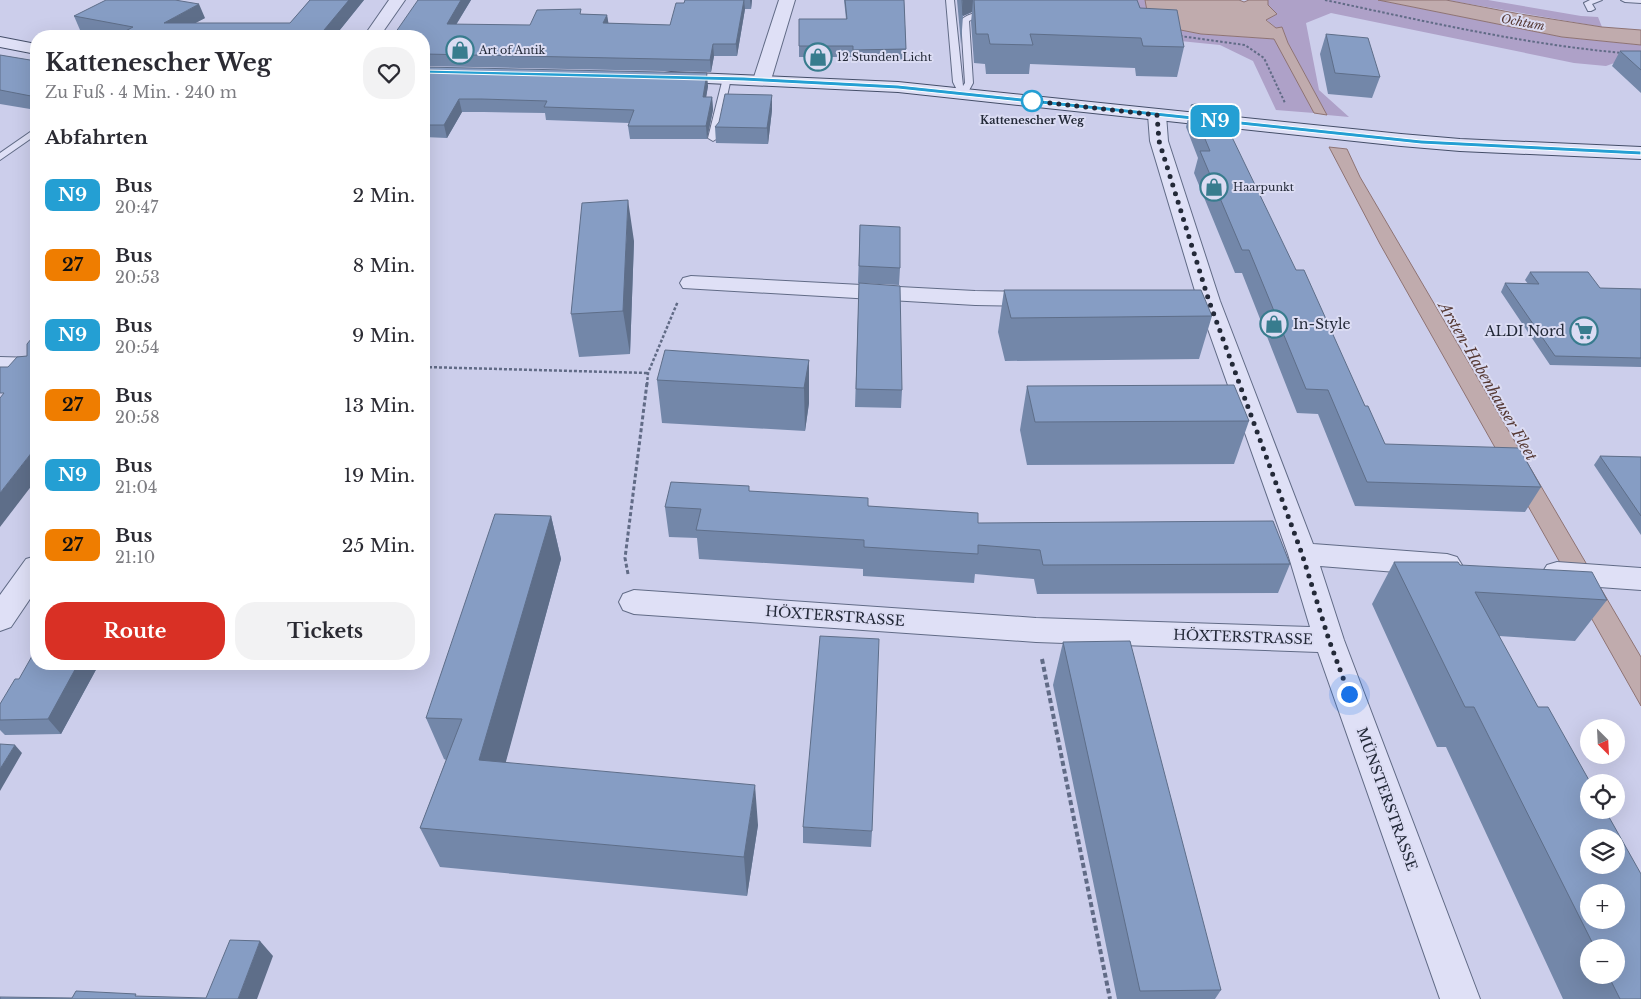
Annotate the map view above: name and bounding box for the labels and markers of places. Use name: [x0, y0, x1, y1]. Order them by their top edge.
shop icon: Art of Antik: [445, 35, 475, 65]
shop icon: 12 Stunden Licht: [803, 42, 833, 72]
place label: Art of Antik: [478, 43, 545, 57]
place label: 12 Stunden Licht: [837, 50, 933, 64]
marker: Kattenescher Weg: [1021, 90, 1043, 112]
place label: Kattenescher Weg: [980, 113, 1084, 127]
shop icon: Haarpunkt: [1199, 172, 1229, 202]
place label: Haarpunkt: [1233, 180, 1295, 194]
shop icon: In-Style: [1259, 309, 1289, 339]
place label: In-Style: [1293, 315, 1351, 333]
supermarket icon: ALDI Nord: [1569, 316, 1599, 346]
place label: ALDI Nord: [1484, 322, 1566, 340]

